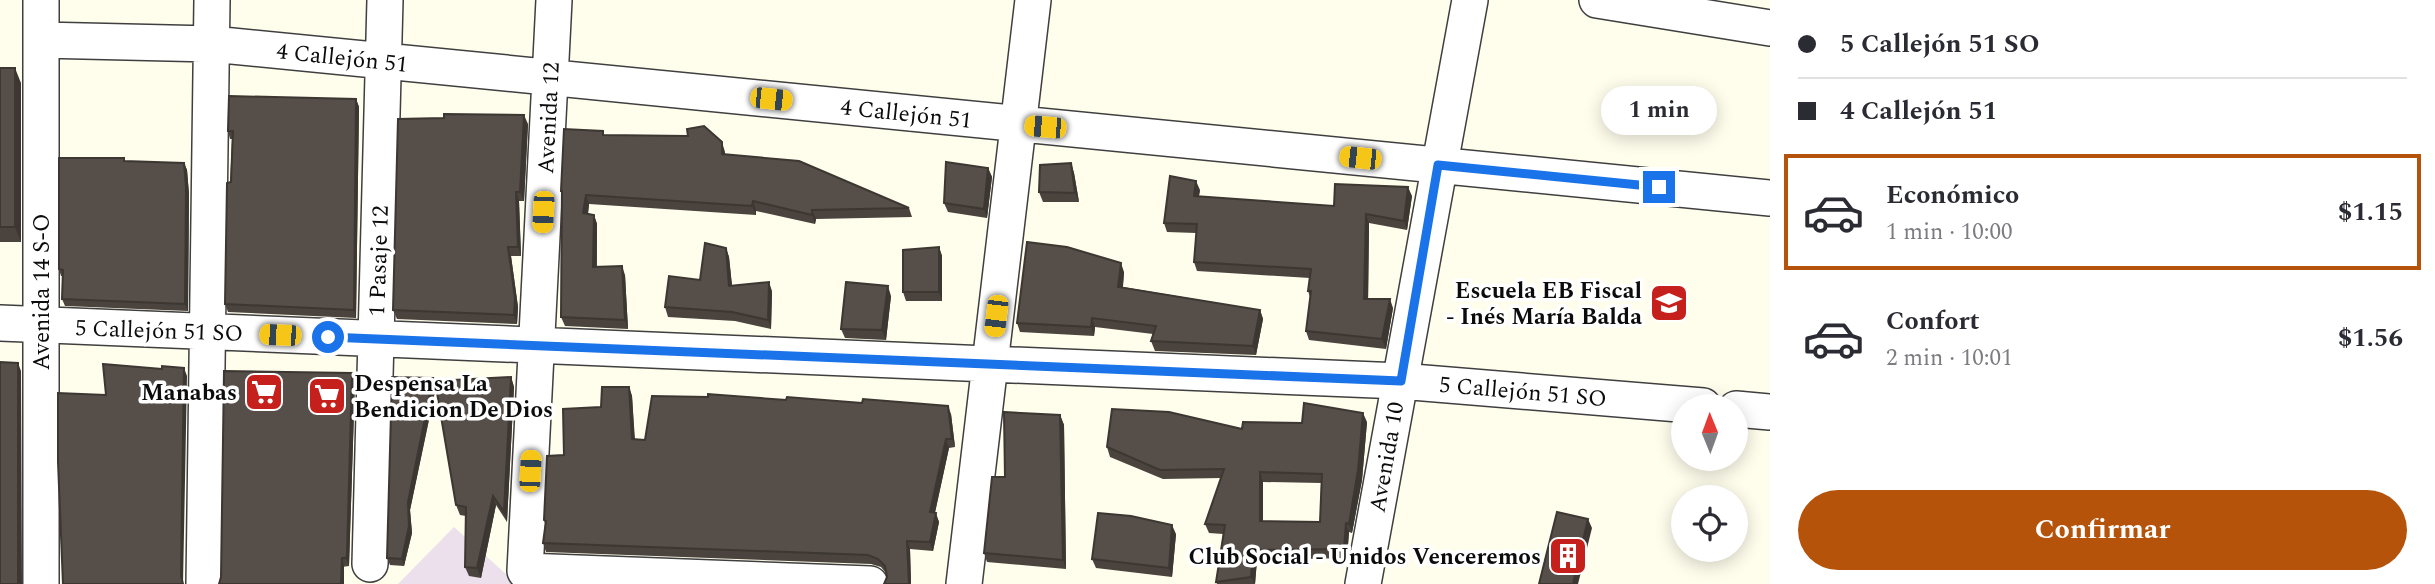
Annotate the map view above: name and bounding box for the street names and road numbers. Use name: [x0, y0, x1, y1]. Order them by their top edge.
street label: 4 Callejón 51: [275, 34, 409, 83]
street label: Avenida 12: [529, 61, 570, 175]
street label: 4 Callejón 51: [839, 90, 973, 139]
street label: 1 Pasaje 12: [360, 205, 399, 317]
street label: Avenida 14 S-O: [25, 214, 60, 370]
street label: 5 Callejón 51 SO: [74, 311, 244, 352]
street label: 5 Callejón 51 SO: [1438, 368, 1608, 417]
street label: Avenida 10: [1361, 399, 1414, 515]

